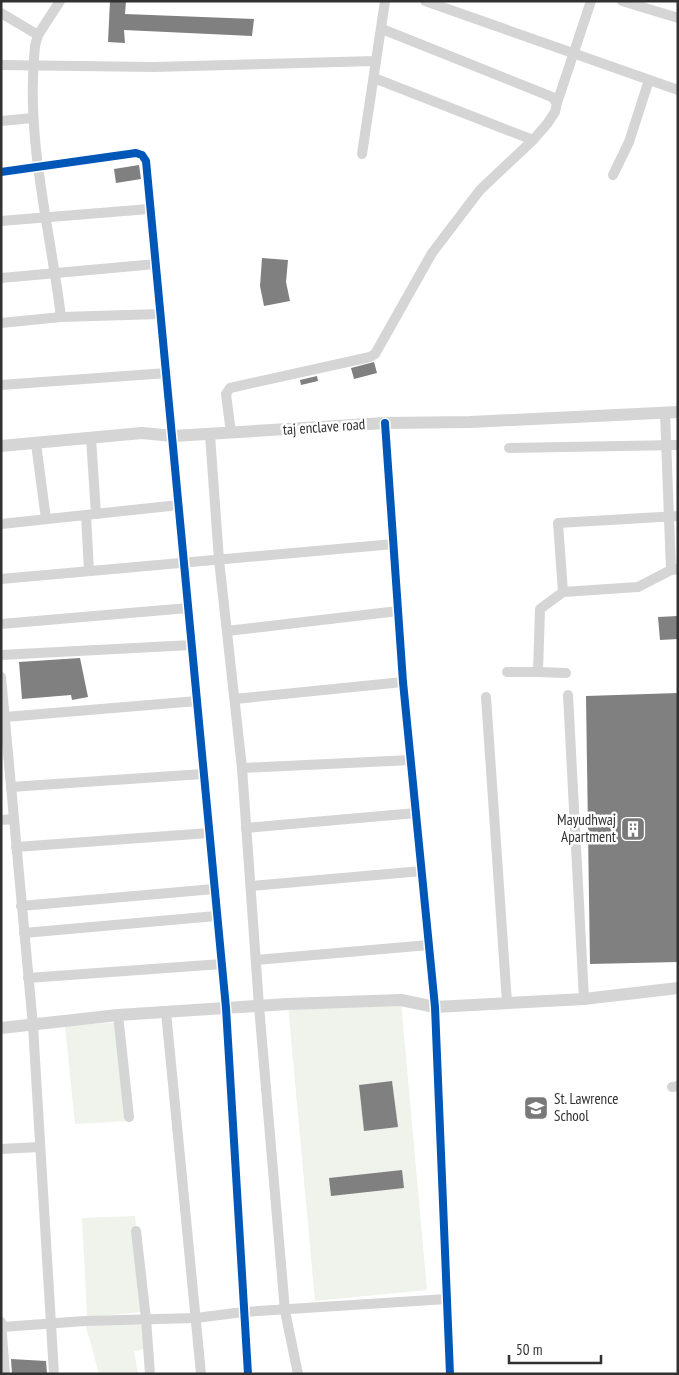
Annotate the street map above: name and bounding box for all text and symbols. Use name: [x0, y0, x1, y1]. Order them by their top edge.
street label: taj enclave road: [282, 414, 366, 439]
place label: Mayudhwaj Apartment: [557, 810, 616, 846]
building icon: Mayudhwaj Apartment: [620, 816, 646, 842]
place label: St. Lawrence School: [554, 1089, 618, 1125]
school or university icon: St. Lawrence School: [523, 1095, 549, 1121]
scale bar: [509, 1332, 602, 1364]
text: 50 m: [516, 1340, 542, 1359]

